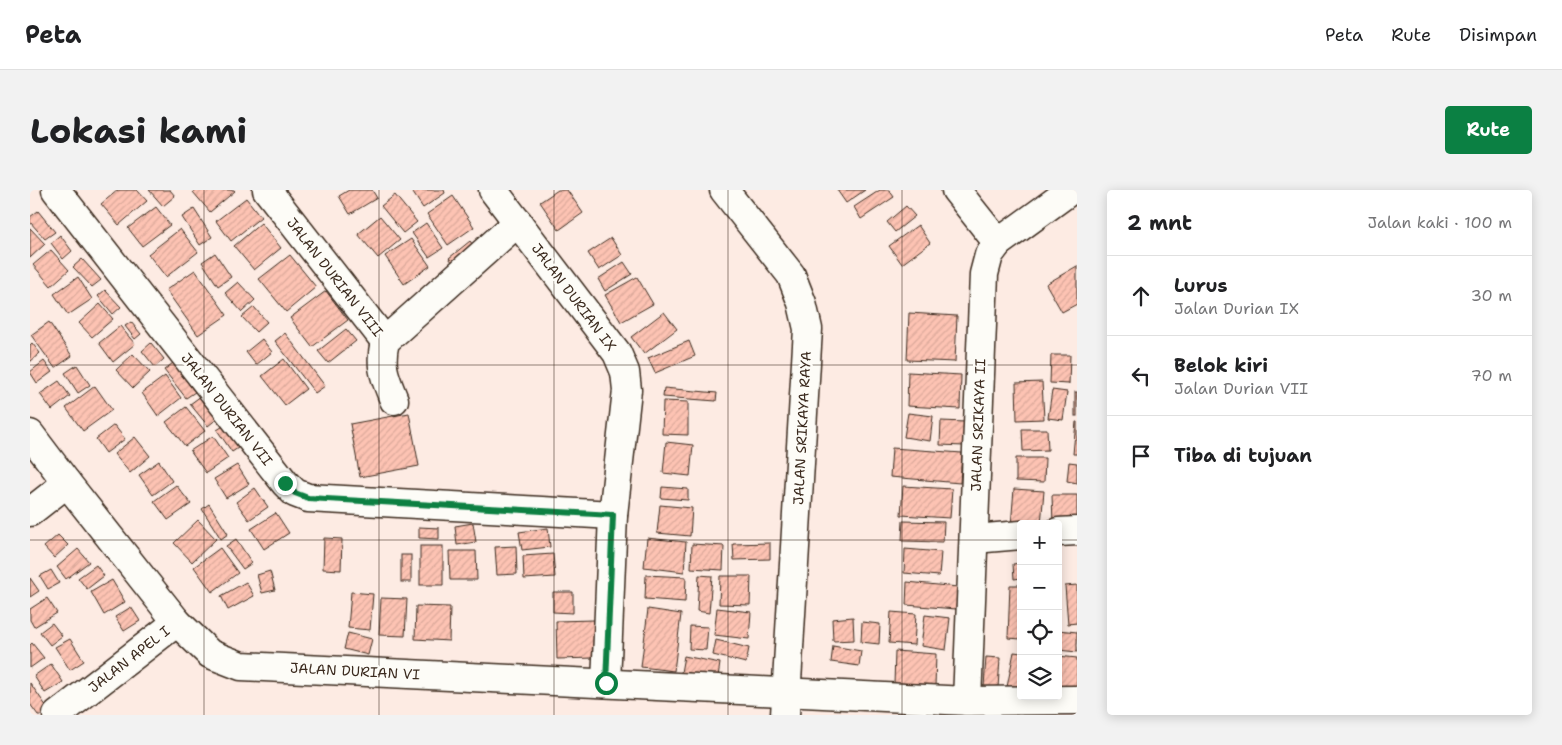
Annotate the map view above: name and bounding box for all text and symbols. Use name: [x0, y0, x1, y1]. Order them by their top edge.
text: Peta: [25, 19, 81, 51]
text: Peta: [1325, 23, 1363, 47]
text: Rute: [1391, 23, 1431, 47]
text: Disimpan: [1459, 23, 1537, 47]
button: Rute: [1445, 106, 1532, 154]
text: Lokasi kami: [30, 107, 247, 154]
text: 2 mnt: [1127, 209, 1192, 237]
text: Jalan kaki · 100 m: [1368, 212, 1512, 233]
street label: JALAN DURIAN VIII: [283, 214, 387, 340]
street label: JALAN DURIAN IX: [528, 240, 620, 354]
text: Lurus: [1174, 273, 1228, 298]
icon: ahead: [1127, 282, 1155, 310]
text: 30 m: [1471, 285, 1512, 306]
text: Jalan Durian IX: [1174, 298, 1299, 319]
street label: JALAN DURIAN VII: [177, 349, 277, 469]
street label: JALAN SRIKAYA RAYA: [789, 351, 815, 505]
text: Belok kiri: [1174, 353, 1268, 378]
street label: JALAN SRIKAYA II: [967, 358, 989, 492]
icon: left: [1127, 362, 1155, 390]
text: 70 m: [1471, 365, 1512, 386]
text: Jalan Durian VII: [1174, 378, 1308, 399]
icon: arrive: [1127, 442, 1155, 470]
text: Tiba di tujuan: [1174, 443, 1312, 468]
route end: [274, 472, 297, 495]
map controls: [1017, 520, 1062, 700]
button: +: [1017, 520, 1062, 565]
button: −: [1017, 565, 1062, 610]
button: locate: [1017, 610, 1062, 655]
street label: JALAN APEL I: [85, 621, 173, 696]
button: layers: [1017, 655, 1062, 700]
street label: JALAN DURIAN VI: [290, 659, 421, 683]
route start: [595, 672, 618, 695]

